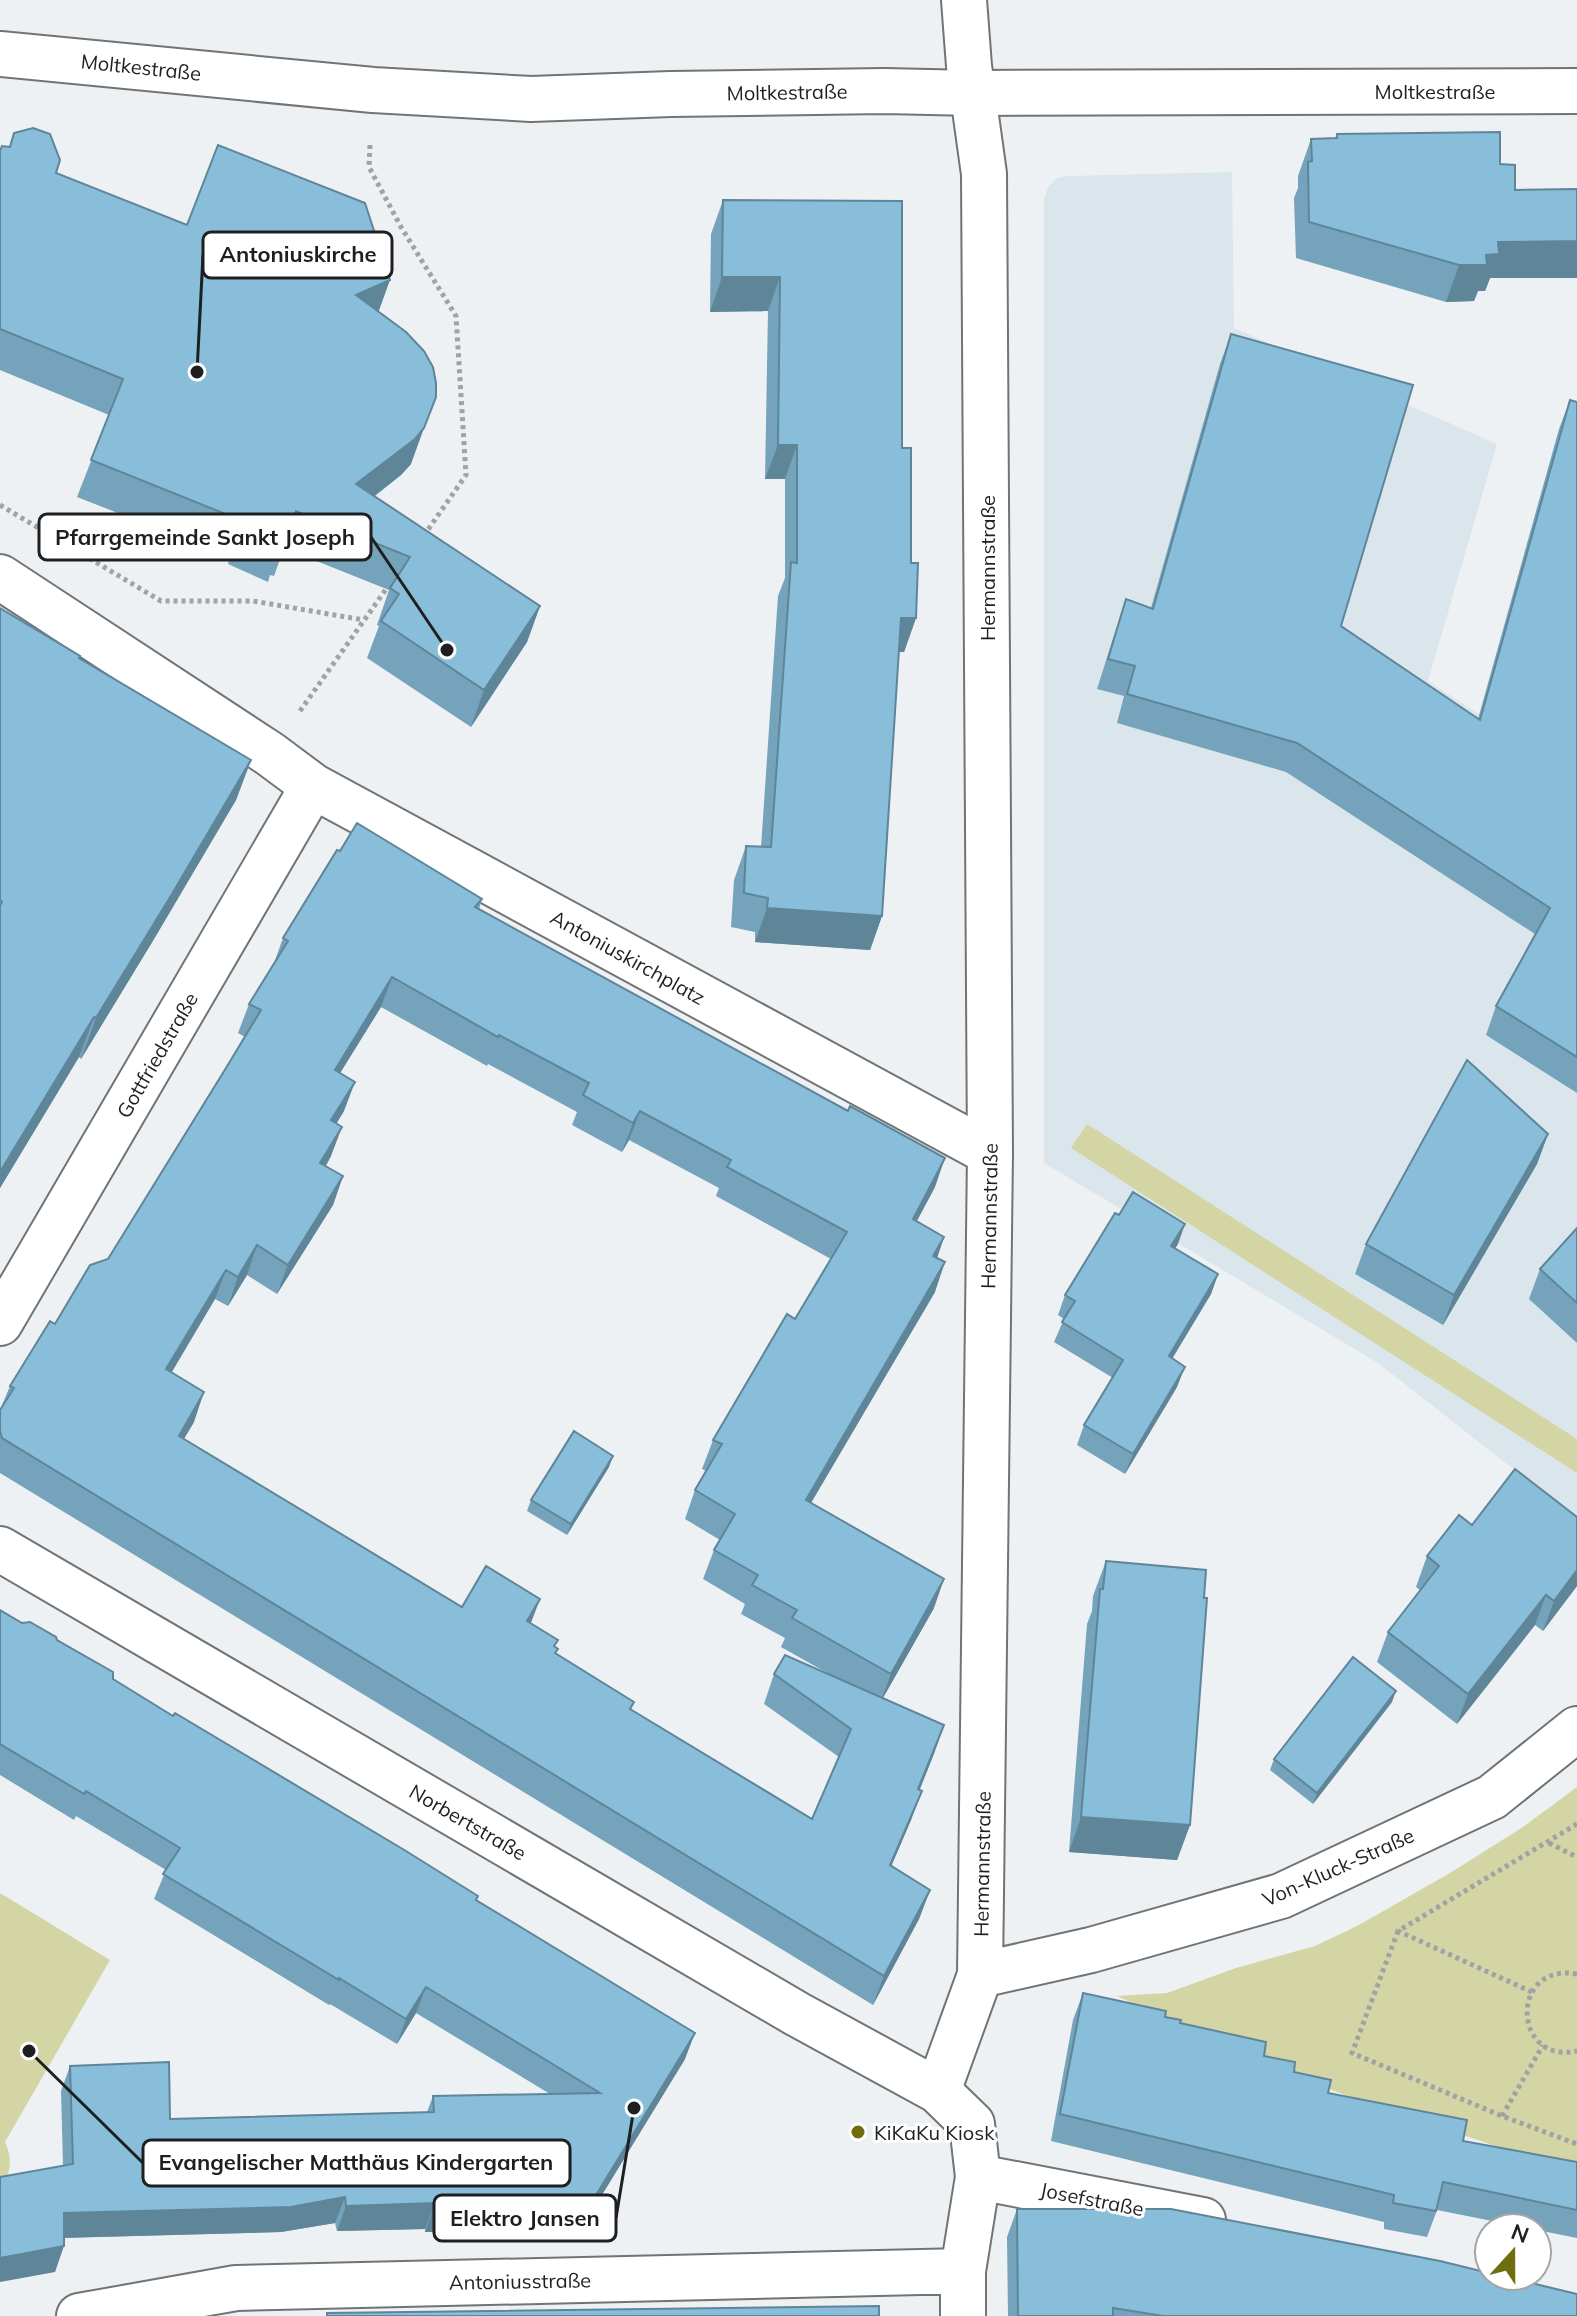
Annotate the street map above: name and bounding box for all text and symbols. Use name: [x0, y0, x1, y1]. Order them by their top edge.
street label: Moltkestraße: [80, 48, 202, 86]
street label: Moltkestraße: [726, 78, 848, 106]
street label: Moltkestraße: [1375, 79, 1495, 104]
callout: Antoniuskirche: [203, 232, 392, 278]
text: Antoniuskirche: [220, 240, 376, 268]
street label: Hermannstraße: [975, 495, 1000, 641]
callout: Pfarrgemeinde Sankt Joseph: [39, 514, 371, 560]
text: Pfarrgemeinde Sankt Joseph: [55, 523, 355, 551]
street label: Antoniuskirchplatz: [546, 904, 710, 1010]
street label: Gottfriedstraße: [111, 988, 203, 1122]
street label: Hermannstraße: [975, 1143, 1003, 1289]
street label: Norbertstraße: [405, 1778, 531, 1866]
street label: Hermannstraße: [968, 1791, 996, 1937]
street label: Von-Kluck-Straße: [1258, 1822, 1418, 1912]
place label: KiKaKu Kiosk: [874, 2120, 995, 2145]
marker: KiKaKu Kiosk: [849, 2123, 867, 2141]
callout: Evangelischer Matthäus Kindergarten: [143, 2140, 570, 2186]
text: Evangelischer Matthäus Kindergarten: [159, 2148, 553, 2176]
street label: Josefstraße: [1038, 2177, 1146, 2221]
callout: Elektro Jansen: [434, 2195, 616, 2241]
text: Elektro Jansen: [450, 2204, 600, 2232]
north arrow: [1473, 2212, 1553, 2292]
text: N: [1507, 2217, 1533, 2249]
street label: Antoniusstraße: [449, 2267, 591, 2295]

